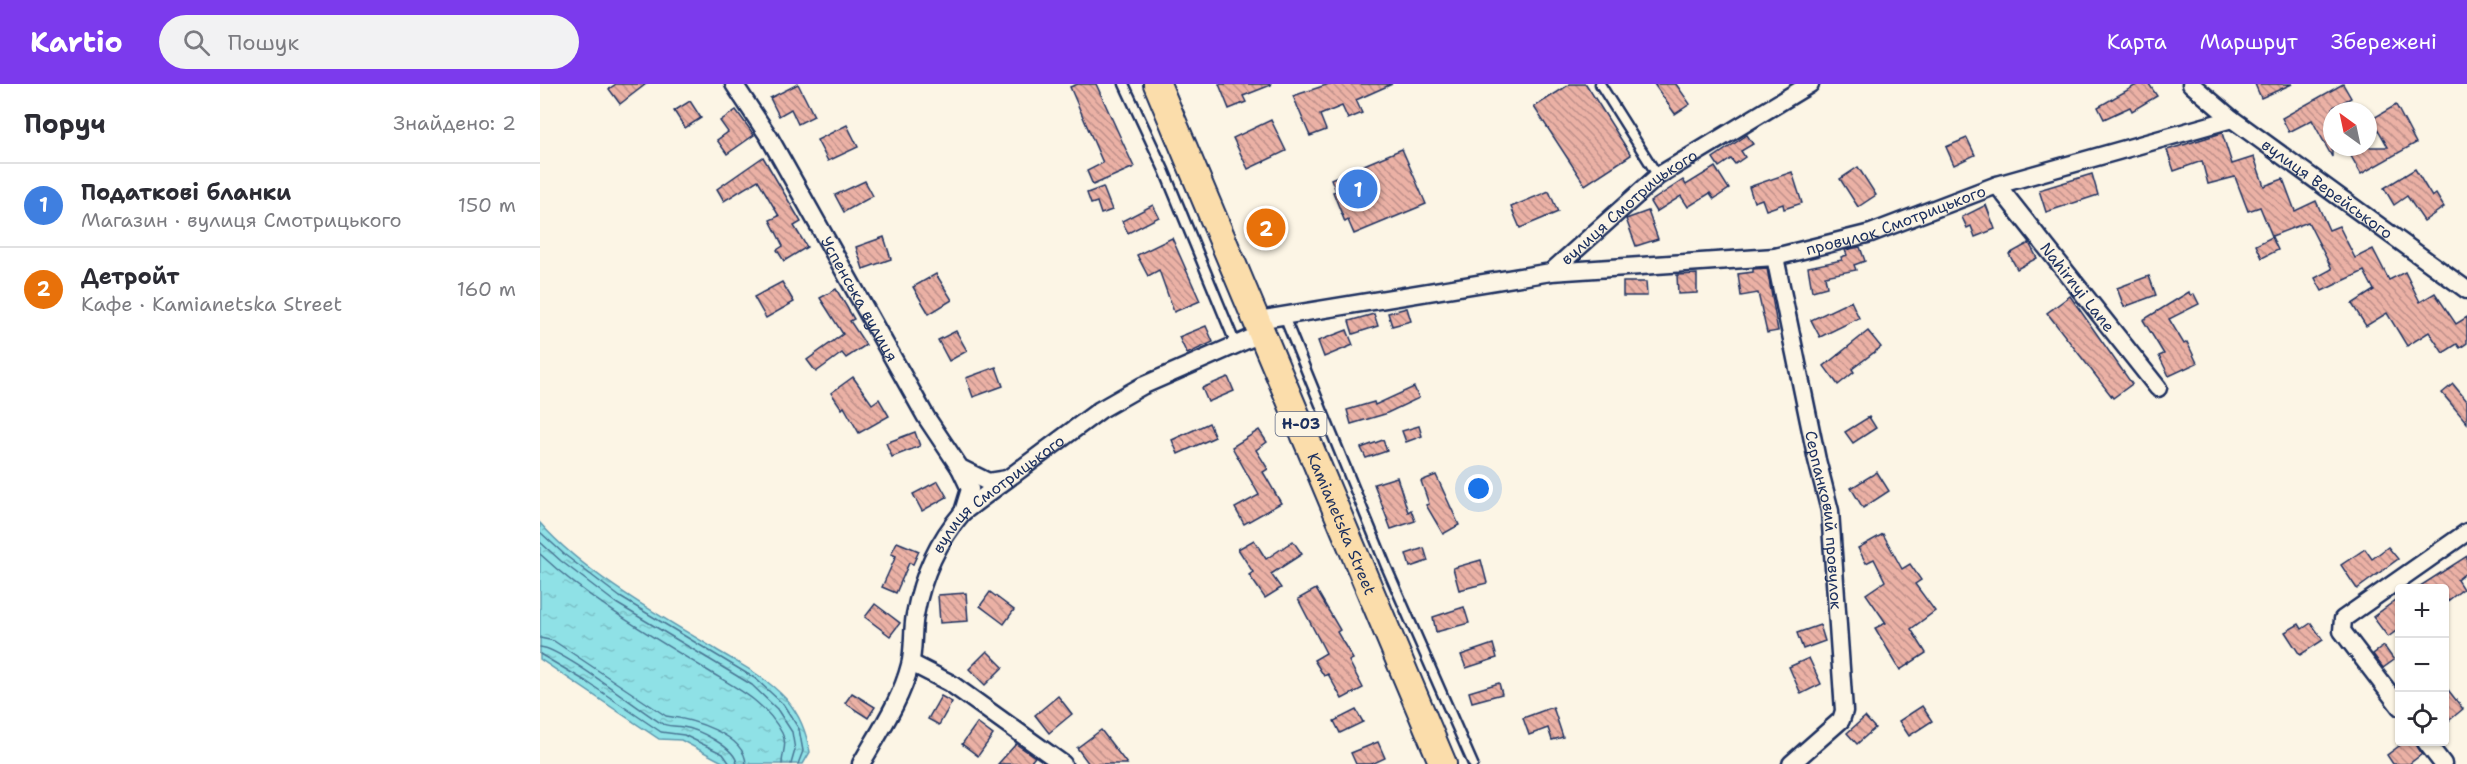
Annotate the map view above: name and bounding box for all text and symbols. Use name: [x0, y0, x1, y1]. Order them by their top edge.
search box: [159, 15, 579, 69]
text: Kartio: [30, 23, 123, 61]
icon: search: [180, 26, 213, 59]
text: Пошук: [228, 28, 299, 57]
text: Карта: [2107, 28, 2167, 56]
text: Маршрут: [2200, 28, 2298, 56]
text: Збережені: [2331, 28, 2437, 56]
north arrow: [2323, 102, 2377, 156]
text: Поруч: [24, 106, 106, 141]
text: Знайдено: 2: [393, 110, 516, 136]
street label: вулиця Верейського: [2257, 134, 2397, 244]
street label: вулиця Смотрицького: [1556, 145, 1702, 269]
pin: 1: [1338, 166, 1378, 212]
text: Податкові бланки: [81, 178, 291, 207]
street label: провулок Смотрицького: [1804, 180, 1989, 260]
text: 1: [39, 192, 48, 218]
text: 150 m: [458, 192, 516, 218]
pin: 2: [1246, 206, 1286, 250]
text: Магазин · вулиця Смотрицького: [81, 207, 402, 233]
street label: Успенська вулиця: [816, 233, 903, 365]
street label: Nahirnyi Lane: [2035, 238, 2119, 336]
text: Детройт: [81, 262, 179, 291]
text: 2: [37, 276, 51, 302]
text: 160 m: [457, 276, 516, 302]
text: Кафе · Kamianetska Street: [81, 291, 342, 317]
road number: Н-03: [1276, 412, 1326, 436]
street label: Серпанковий провулок: [1800, 429, 1847, 611]
street label: вулиця Смотрицького: [927, 430, 1069, 557]
street label: Kamianetska Street: [1302, 450, 1381, 598]
your location: [1464, 474, 1493, 503]
map controls: [2395, 584, 2449, 746]
button: +: [2395, 584, 2449, 638]
button: −: [2395, 638, 2449, 692]
button: locate: [2395, 692, 2449, 746]

